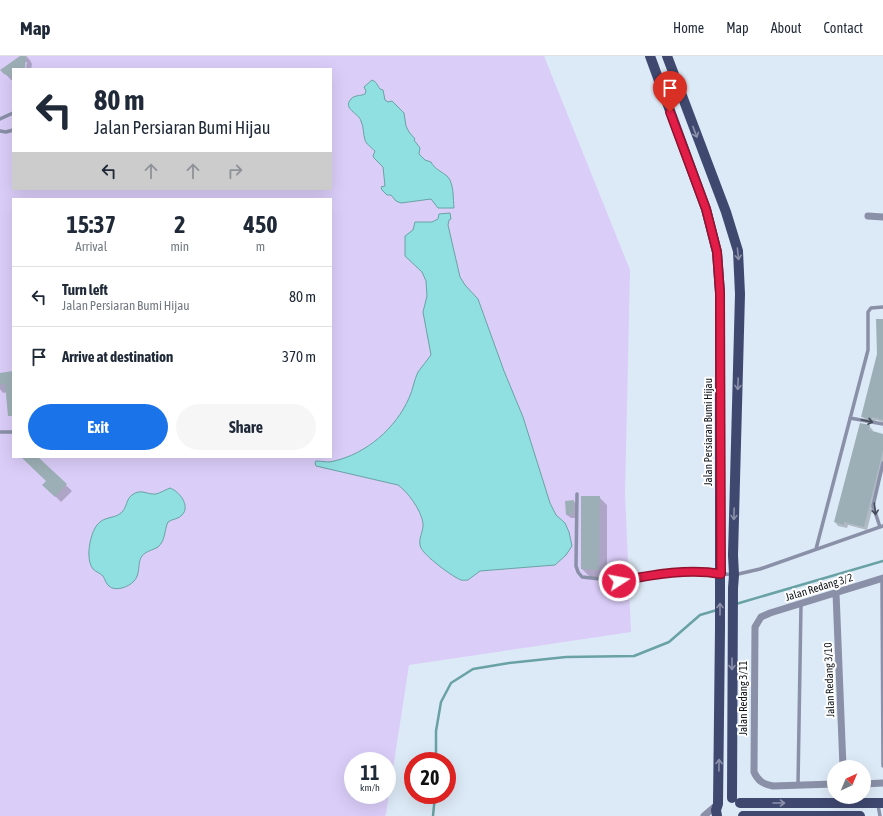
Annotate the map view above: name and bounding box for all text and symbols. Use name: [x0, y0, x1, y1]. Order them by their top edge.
text: Map: [20, 17, 51, 39]
text: Home: [673, 20, 704, 36]
text: Map: [726, 20, 749, 36]
text: About: [771, 20, 802, 36]
text: Contact: [824, 20, 863, 36]
pin: [653, 71, 687, 112]
icon: arrive: [659, 77, 681, 99]
icon: left: [28, 84, 80, 136]
text: 80 m: [94, 84, 144, 116]
text: Jalan Persiaran Bumi Hijau: [94, 117, 271, 138]
one-way arrow: [692, 125, 700, 137]
icon: left: [98, 160, 120, 182]
icon: ahead: [140, 160, 162, 182]
icon: ahead: [182, 160, 204, 182]
icon: right: [224, 160, 246, 182]
text: 15:37: [67, 211, 116, 238]
text: 2: [174, 211, 185, 238]
text: 450: [244, 211, 277, 238]
text: Arrival: [75, 239, 107, 254]
text: min: [170, 239, 189, 254]
text: m: [256, 239, 265, 254]
one-way arrow: [734, 248, 741, 261]
text: Turn left: [62, 281, 108, 298]
icon: left: [28, 286, 50, 308]
text: 80 m: [289, 288, 316, 305]
text: Jalan Persiaran Bumi Hijau: [62, 298, 190, 313]
icon: arrive: [28, 346, 50, 368]
text: Arrive at destination: [62, 348, 173, 365]
text: 370 m: [282, 348, 316, 365]
one-way arrow: [734, 377, 742, 390]
street label: Jalan Persiaran Bumi Hijau: [702, 378, 714, 486]
button: Exit: [28, 404, 168, 450]
button: Share: [176, 404, 316, 450]
one-way arrow: [860, 417, 873, 425]
one-way arrow: [871, 502, 879, 515]
one-way arrow: [731, 507, 738, 520]
position arrow: [598, 560, 640, 602]
street label: Jalan Redang 3/2: [784, 571, 854, 603]
one-way arrow: [716, 603, 724, 616]
street label: Jalan Redang 3/10: [822, 642, 836, 718]
one-way arrow: [728, 657, 736, 670]
street label: Jalan Redang 3/11: [737, 660, 749, 736]
speed limit sign: 20: [404, 752, 456, 804]
one-way arrow: [715, 759, 723, 772]
north arrow: [827, 760, 871, 804]
map controls: [827, 760, 871, 804]
text: 11: [361, 761, 379, 784]
text: km/h: [360, 782, 380, 793]
one-way arrow: [772, 799, 785, 807]

